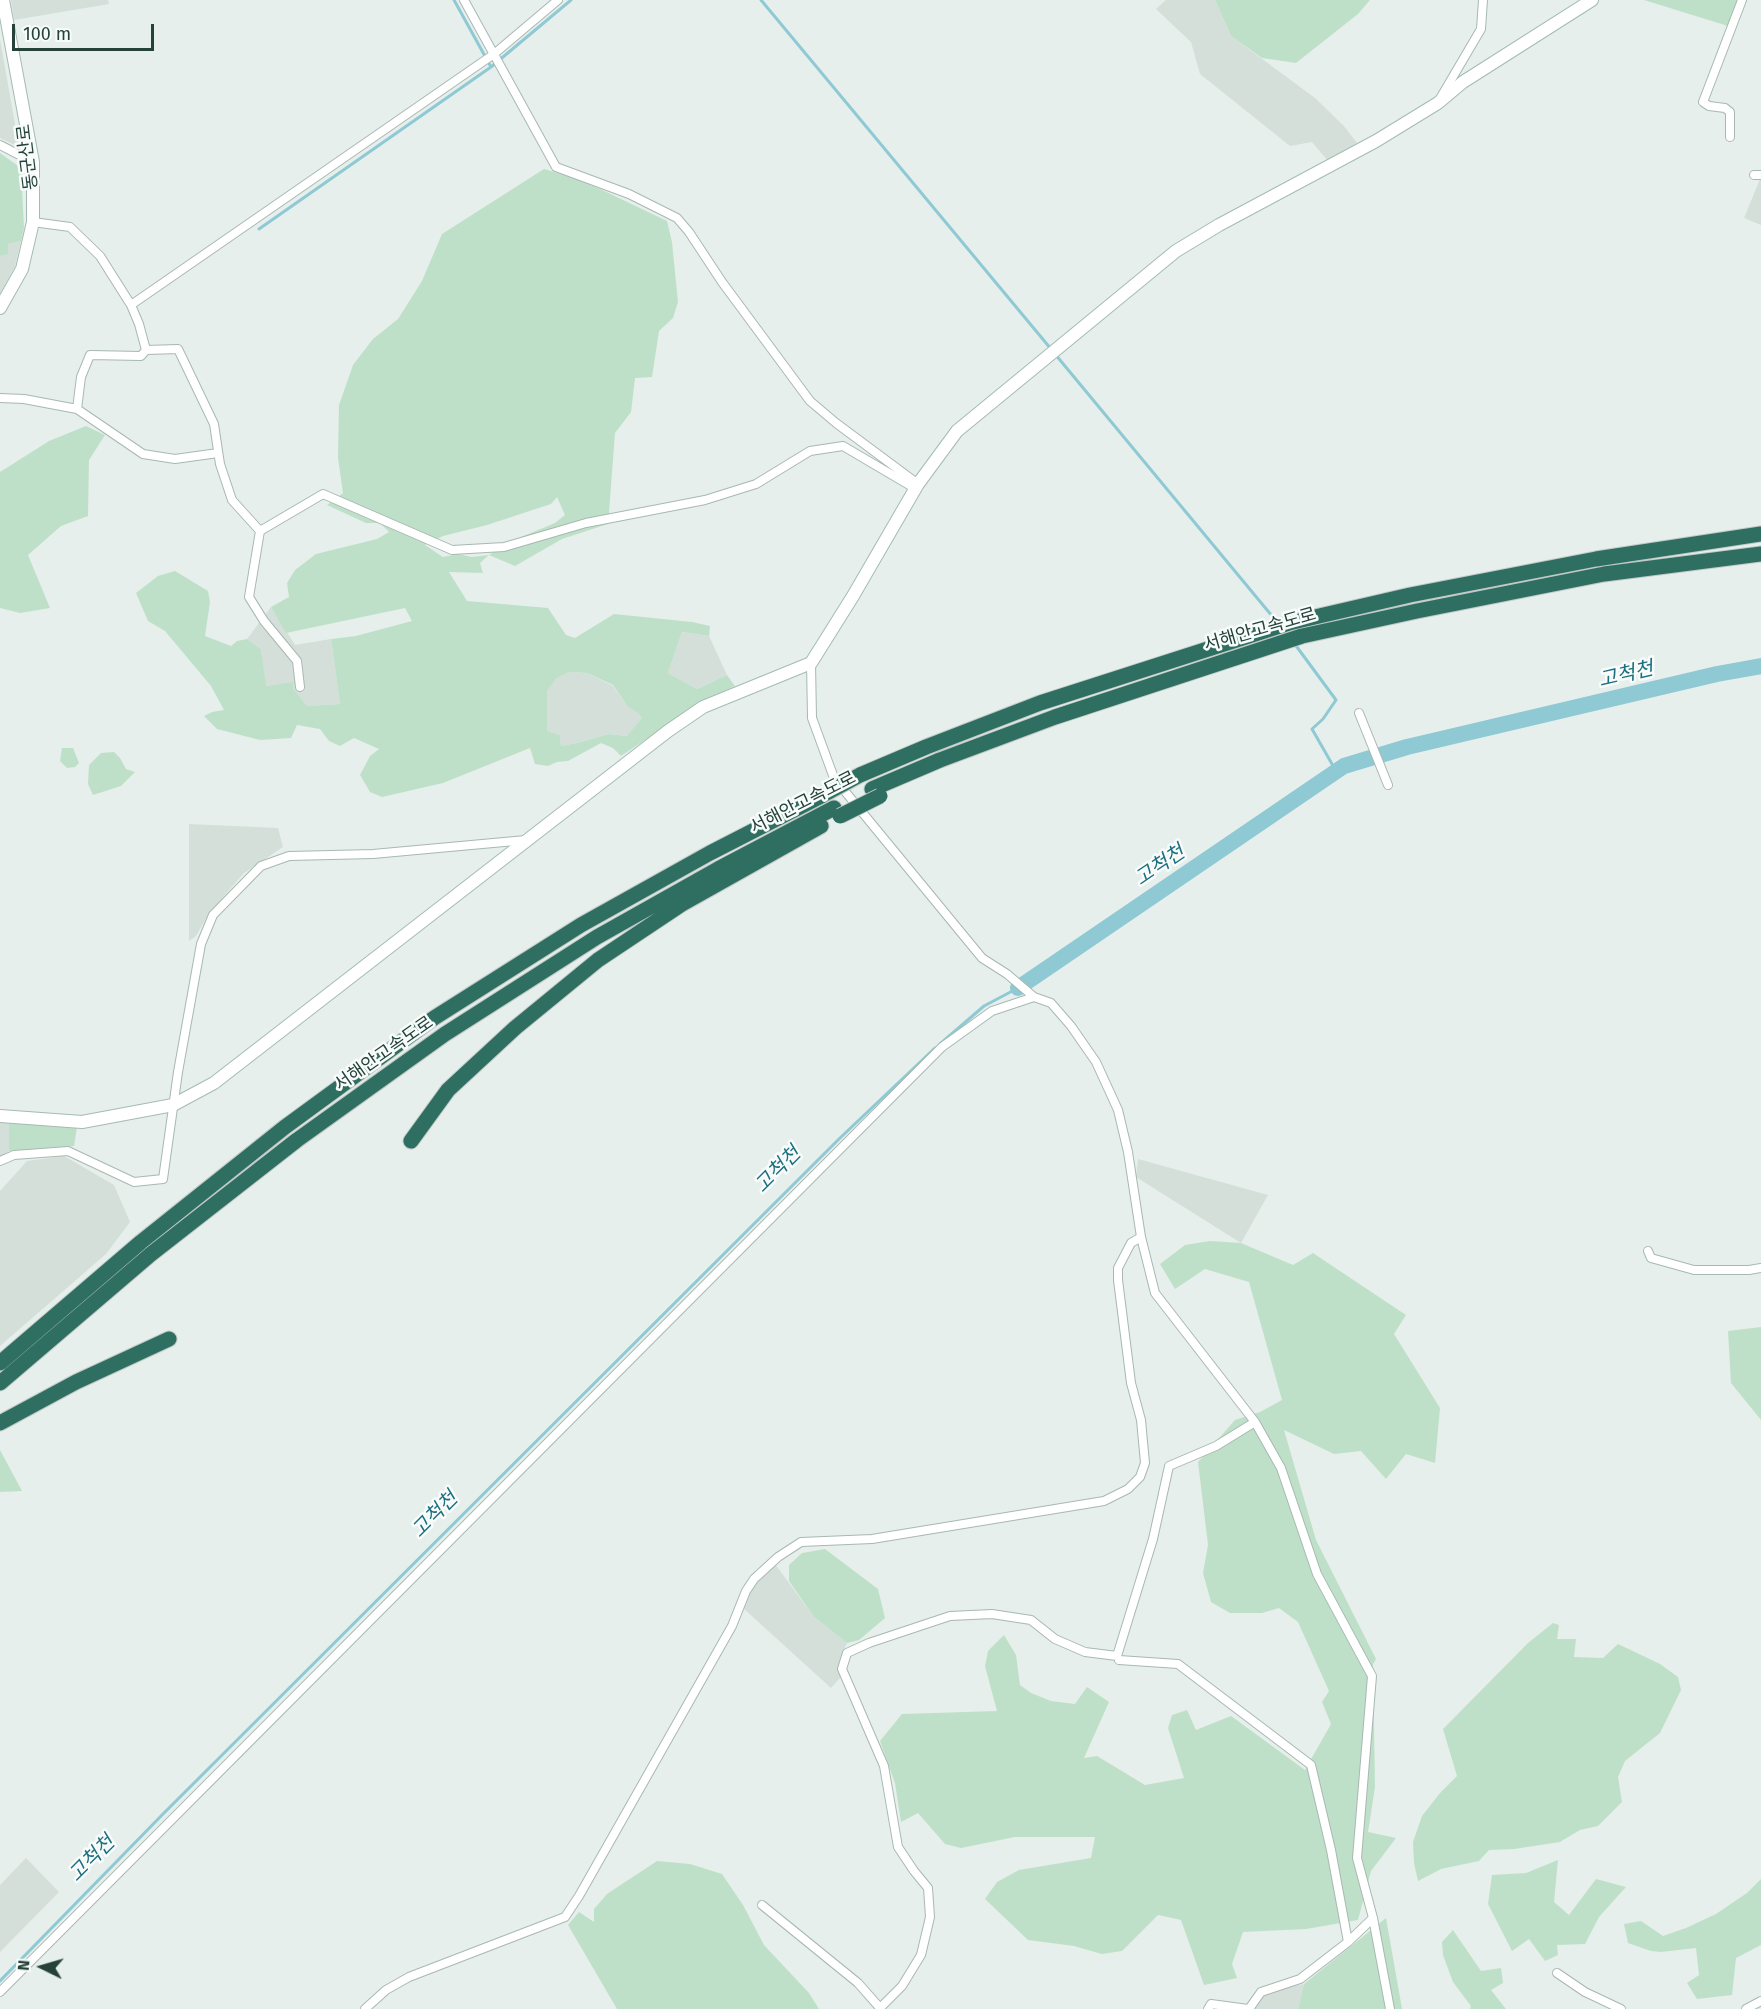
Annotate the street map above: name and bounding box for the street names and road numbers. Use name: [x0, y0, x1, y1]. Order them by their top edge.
street label: 동군산로: [13, 123, 43, 191]
street label: 서해안고속도로: [1201, 604, 1319, 656]
street label: 서해안고속도로: [746, 767, 860, 839]
street label: 서해안고속도로: [330, 1012, 438, 1096]

